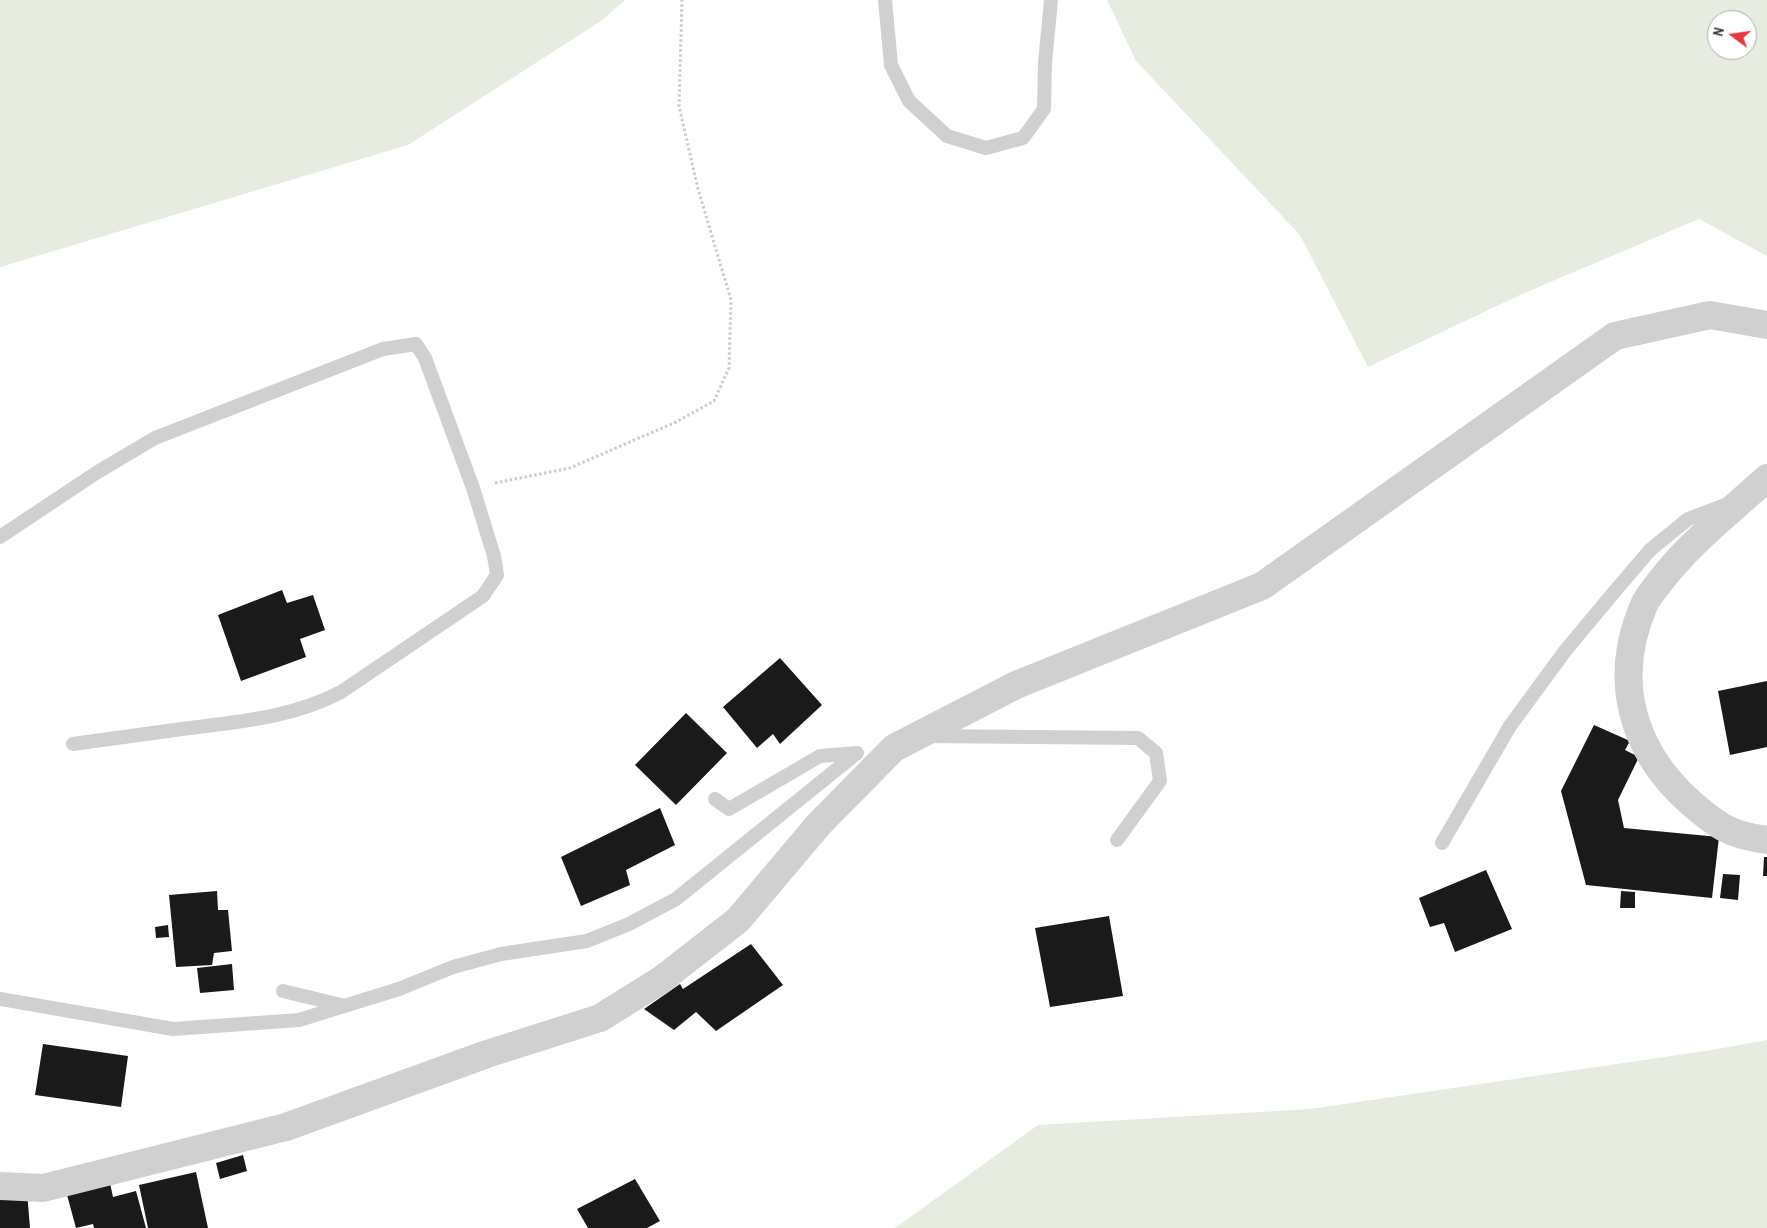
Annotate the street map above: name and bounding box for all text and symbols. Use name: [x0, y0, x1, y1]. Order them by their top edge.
north arrow: [1707, 10, 1757, 60]
text: N: [1709, 25, 1728, 38]

